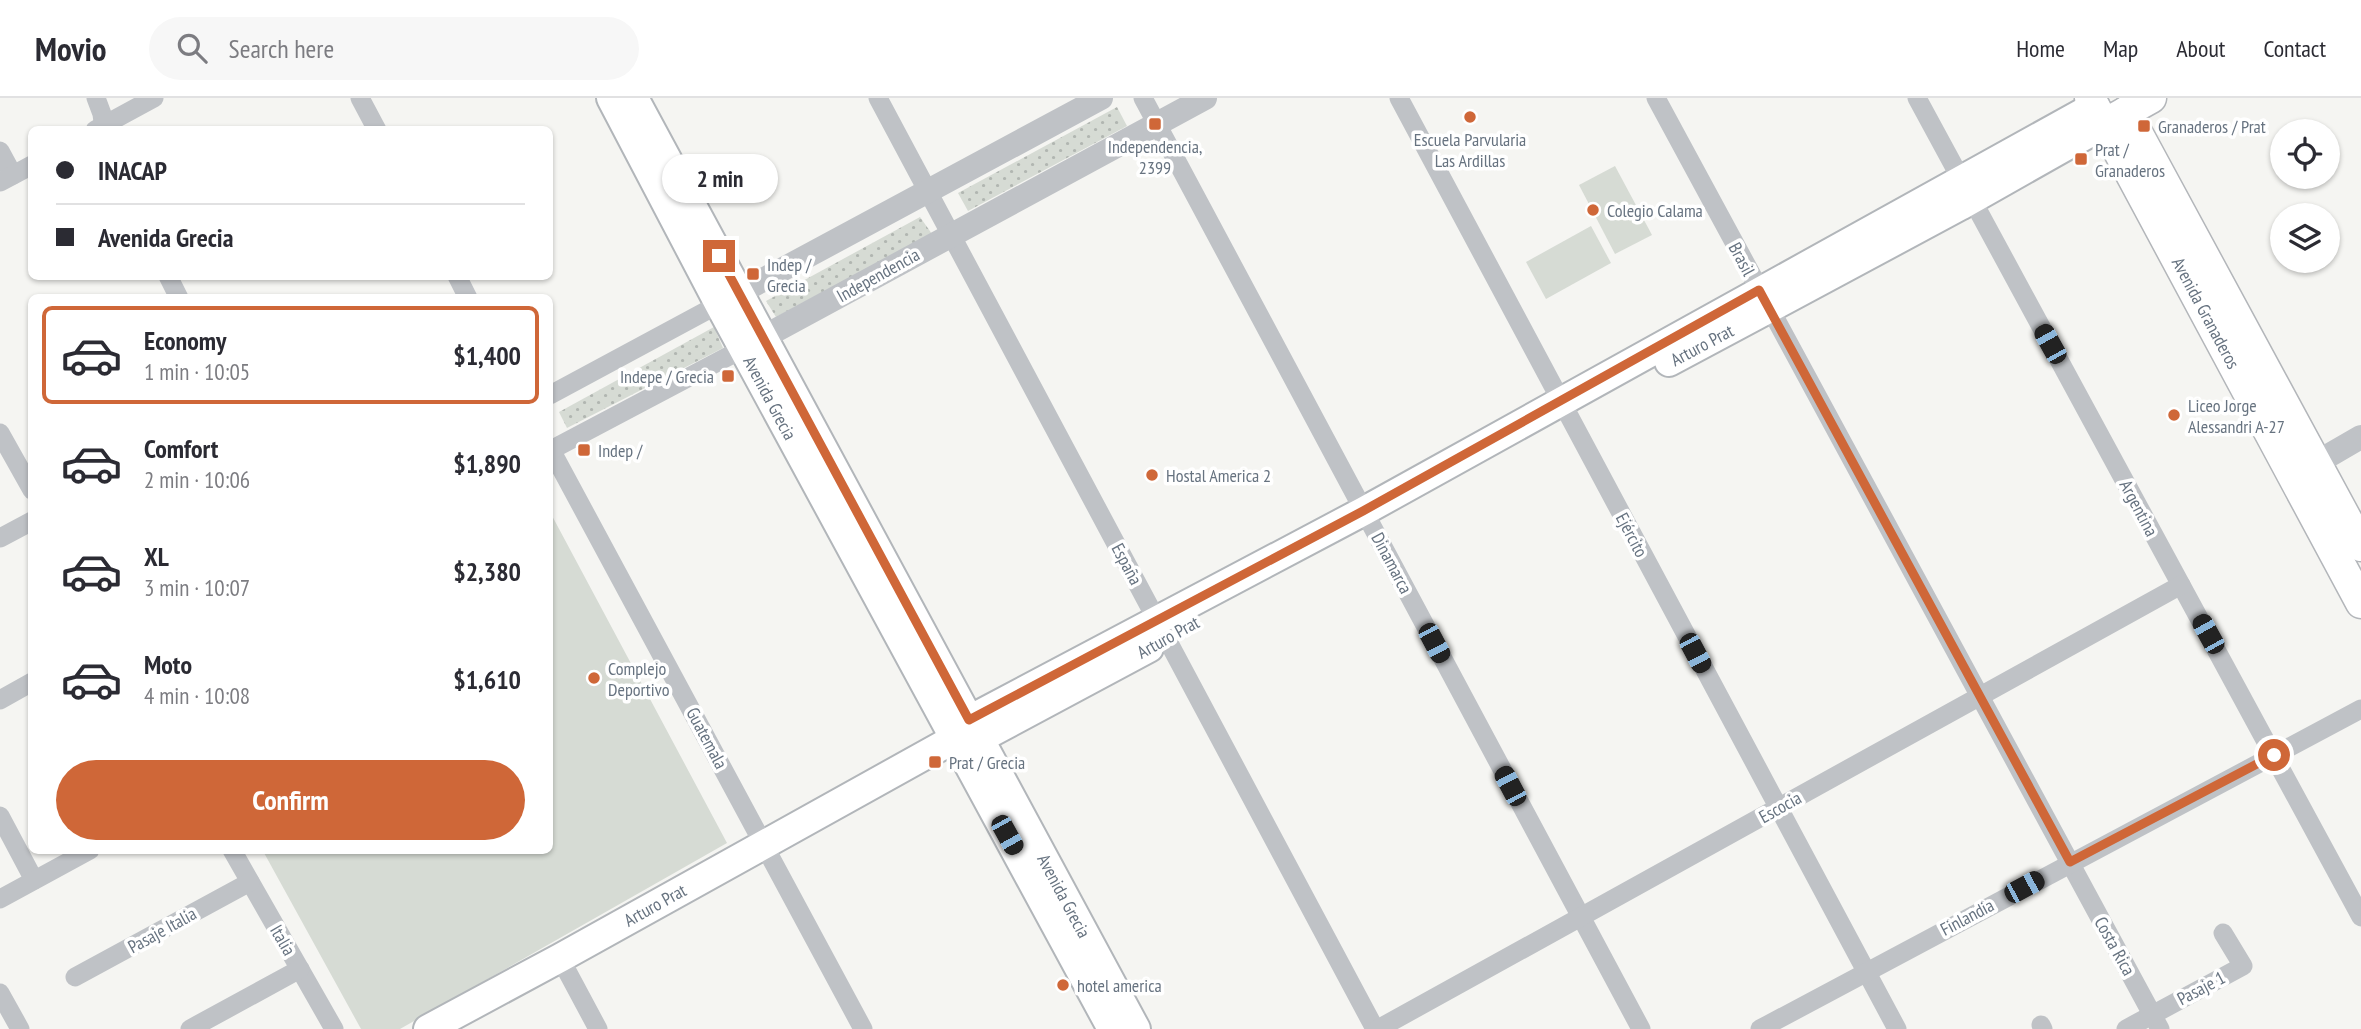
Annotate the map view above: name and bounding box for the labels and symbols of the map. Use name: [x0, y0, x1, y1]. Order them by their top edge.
marker: Escuela Parvularia Las Ardillas: [1462, 109, 1478, 125]
place label: Granaderos / Prat: [2158, 115, 2266, 138]
marker: Independencia, 2399: [1147, 116, 1163, 132]
marker: Granaderos / Prat: [2136, 118, 2152, 134]
place label: Escuela Parvularia Las Ardillas: [1414, 128, 1526, 172]
place label: Independencia, 2399: [1108, 135, 1202, 179]
place label: Prat / Granaderos: [2095, 138, 2165, 182]
marker: Prat / Granaderos: [2073, 151, 2089, 167]
callout: 2 min: [661, 155, 777, 204]
place label: Colegio Calama: [1607, 199, 1703, 222]
marker: Colegio Calama: [1585, 202, 1601, 218]
street label: Brasil: [1724, 238, 1761, 280]
route end: [703, 240, 735, 272]
street label: Independencia: [833, 243, 923, 307]
place label: Indep / Grecia: [767, 253, 812, 297]
street label: Avenida Granaderos: [2167, 253, 2245, 373]
marker: Indep / Grecia: [745, 266, 761, 282]
street label: Arturo Prat: [1667, 319, 1737, 371]
car: [2031, 321, 2070, 367]
street label: Avenida Grecia: [738, 352, 802, 444]
place label: Indepe / Grecia: [620, 365, 714, 388]
marker: Indepe / Grecia: [720, 368, 736, 384]
place label: Liceo Jorge Alessandri A-27: [2188, 394, 2285, 438]
marker: Liceo Jorge Alessandri A-27: [2166, 407, 2182, 423]
place label: Indep /: [598, 439, 643, 462]
marker: Indep /: [576, 442, 592, 458]
place label: Hostal America 2: [1166, 464, 1271, 487]
marker: Hostal America 2: [1144, 467, 1160, 483]
street label: Argentina: [2115, 476, 2163, 540]
street label: Ejército: [1611, 509, 1653, 561]
street label: Dinamarca: [1366, 528, 1418, 598]
street label: España: [1107, 539, 1147, 589]
street label: Arturo Prat: [1133, 610, 1203, 664]
car: [2189, 611, 2228, 657]
car: [1415, 620, 1454, 666]
car: [1676, 630, 1715, 676]
place label: Complejo Deportivo: [608, 657, 670, 701]
marker: Complejo Deportivo: [586, 670, 602, 686]
street label: Guatemala: [681, 703, 733, 773]
route start: [2258, 739, 2290, 771]
place label: Prat / Grecia: [949, 751, 1025, 774]
marker: Prat / Grecia: [927, 754, 943, 770]
car: [1491, 763, 1530, 809]
street label: Escocia: [1755, 786, 1805, 828]
car: [988, 812, 1027, 858]
street label: Avenida Grecia: [1032, 850, 1096, 942]
car: [2001, 868, 2048, 906]
street label: Arturo Prat: [620, 878, 690, 932]
street label: Finlandia: [1936, 893, 1998, 941]
street label: Pasaje Italia: [124, 902, 200, 958]
street label: Costa Rica: [2089, 913, 2141, 979]
street label: Italia: [265, 921, 301, 959]
street label: Pasaje 1: [2173, 966, 2229, 1010]
place label: hotel america: [1077, 974, 1162, 997]
marker: hotel america: [1055, 977, 1071, 993]

